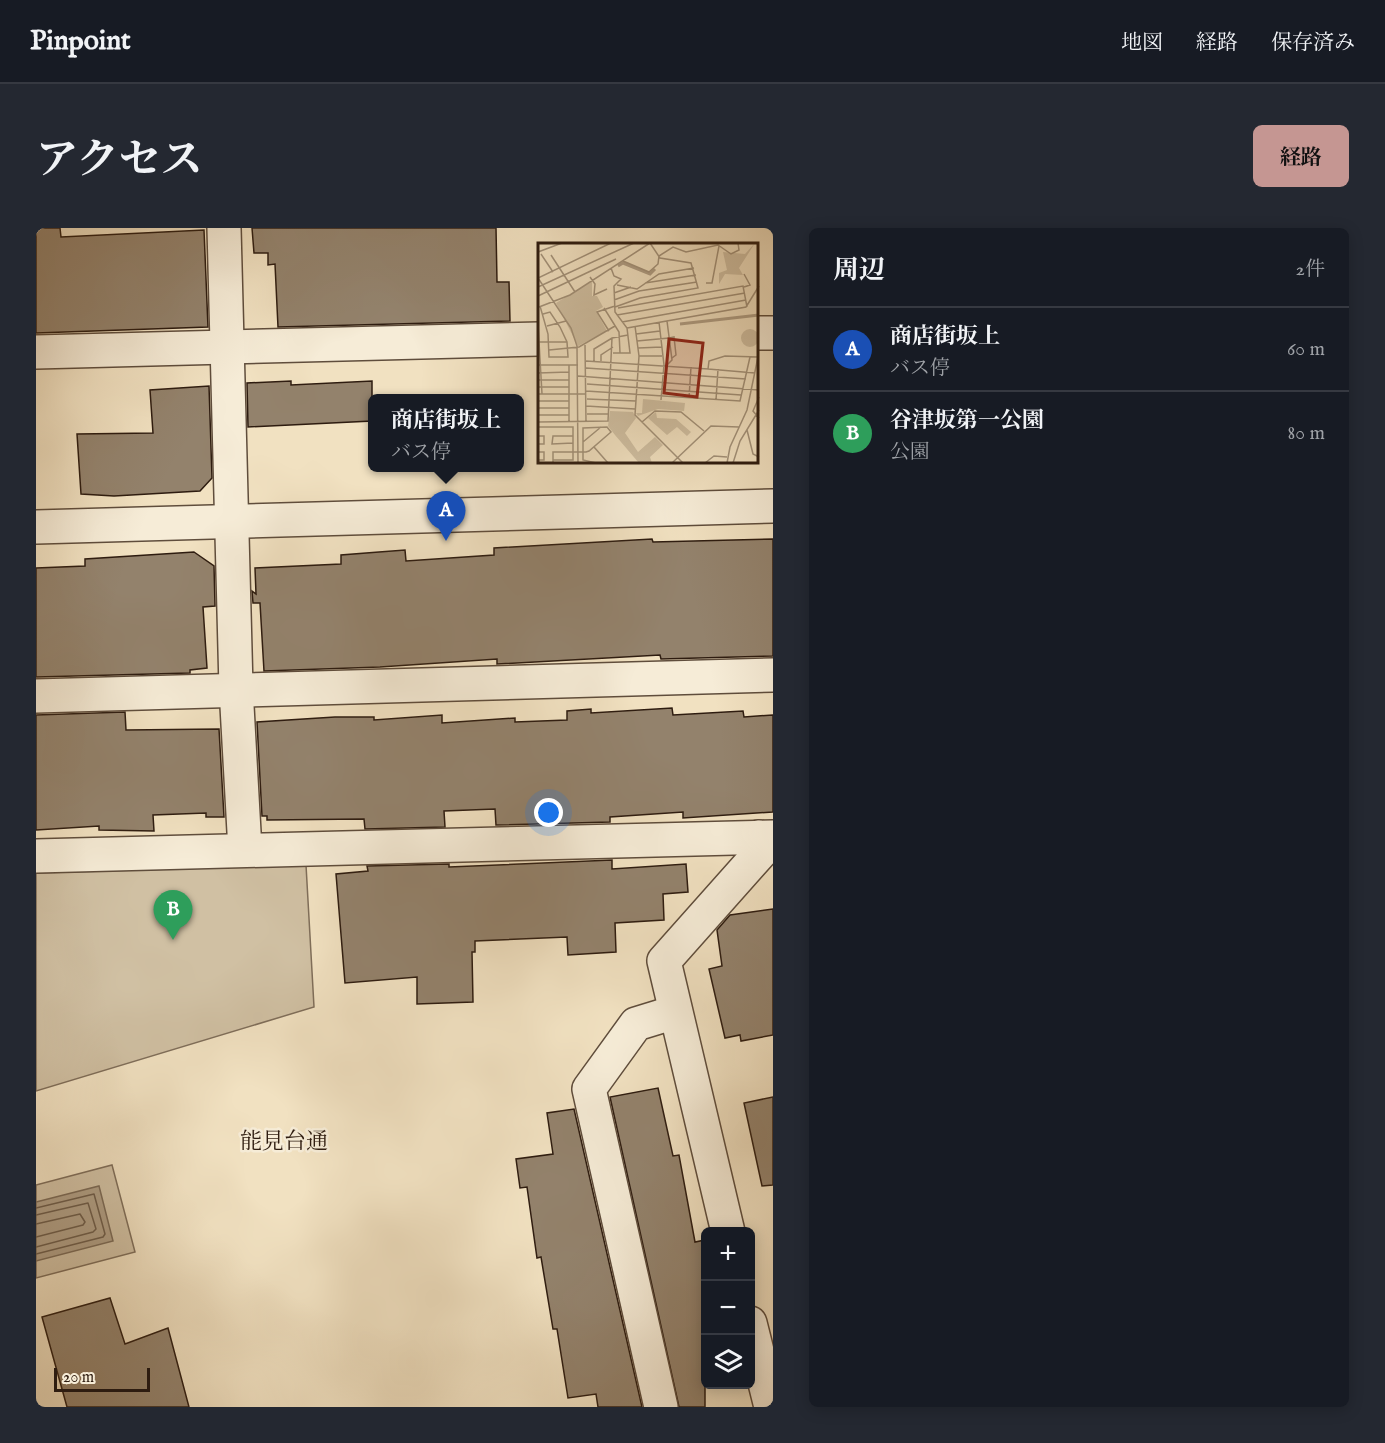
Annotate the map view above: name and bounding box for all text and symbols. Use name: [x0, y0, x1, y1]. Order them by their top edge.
text: Pinpoint: [30, 24, 131, 59]
text: 地図: [1121, 30, 1163, 57]
text: 経路: [1196, 30, 1238, 57]
text: 保存済み: [1271, 30, 1355, 57]
button: 経路: [1253, 125, 1349, 187]
text: アクセス: [36, 135, 203, 188]
inset map: [538, 243, 758, 464]
text: 周辺: [833, 254, 885, 287]
text: 2件: [1296, 257, 1325, 282]
text: 商店街坂上: [890, 323, 1000, 351]
text: A: [846, 337, 859, 362]
text: 60 m: [1287, 337, 1325, 362]
text: バス停: [890, 356, 950, 381]
popup: [368, 394, 524, 472]
text: 商店街坂上: [391, 407, 501, 435]
text: 谷津坂第一公園: [890, 407, 1044, 435]
text: B: [846, 421, 859, 446]
text: 80 m: [1288, 421, 1325, 446]
text: バス停: [391, 440, 451, 465]
text: 公園: [890, 440, 930, 465]
pin: A: [426, 492, 466, 541]
your location: [534, 798, 563, 827]
pin: B: [154, 890, 192, 940]
district label: 能見台通: [240, 1128, 328, 1156]
map controls: [701, 1227, 755, 1389]
button: +: [701, 1227, 755, 1281]
button: −: [701, 1281, 755, 1335]
button: layers: [701, 1335, 755, 1389]
scale bar: [54, 1365, 150, 1392]
text: 20 m: [63, 1368, 94, 1388]

